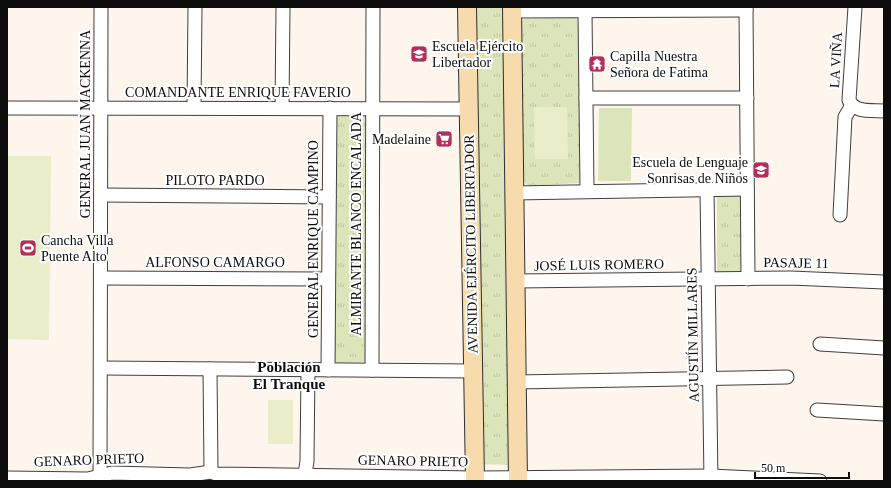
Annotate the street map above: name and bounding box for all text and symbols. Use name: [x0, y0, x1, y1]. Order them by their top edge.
street label: GENERAL JUAN MACKENNA: [78, 29, 93, 218]
street label: LA VIÑA: [827, 31, 845, 88]
place label: Escuela Ejército Libertador: [432, 39, 523, 70]
school or university icon: Escuela Ejército Libertador: [409, 44, 429, 64]
place label: Capilla Nuestra Señora de Fatima: [610, 49, 709, 80]
temple icon: Capilla Nuestra Señora de Fatima: [587, 54, 607, 74]
street label: COMANDANTE ENRIQUE FAVERIO: [125, 85, 351, 100]
street label: ALMIRANTE BLANCO ENCALADA: [349, 111, 364, 336]
supermarket icon: Madelaine: [434, 129, 454, 149]
place label: Madelaine: [372, 132, 431, 147]
street label: AVENIDA EJÉRCITO LIBERTADOR: [461, 134, 480, 354]
street label: GENERAL ENRIQUE CAMPINO: [306, 140, 321, 338]
place label: Escuela de Lenguaje Sonrisas de Niños: [632, 155, 748, 186]
school or university icon: Escuela de Lenguaje Sonrisas de Niños: [751, 160, 771, 180]
street label: PILOTO PARDO: [165, 173, 265, 188]
place label: Cancha Villa Puente Alto: [41, 233, 114, 264]
sports icon: Cancha Villa Puente Alto: [18, 238, 38, 258]
street label: ALFONSO CAMARGO: [145, 255, 285, 270]
street label: JOSÉ LUIS ROMERO: [534, 255, 664, 274]
street label: PASAJE 11: [763, 255, 829, 271]
street label: AGUSTÍN MILLARES: [683, 267, 702, 403]
district label: Población El Tranque: [253, 359, 326, 392]
street label: GENARO PRIETO: [33, 451, 145, 469]
street label: GENARO PRIETO: [358, 453, 468, 469]
scale bar: [755, 454, 849, 480]
text: 50 m: [761, 461, 786, 475]

